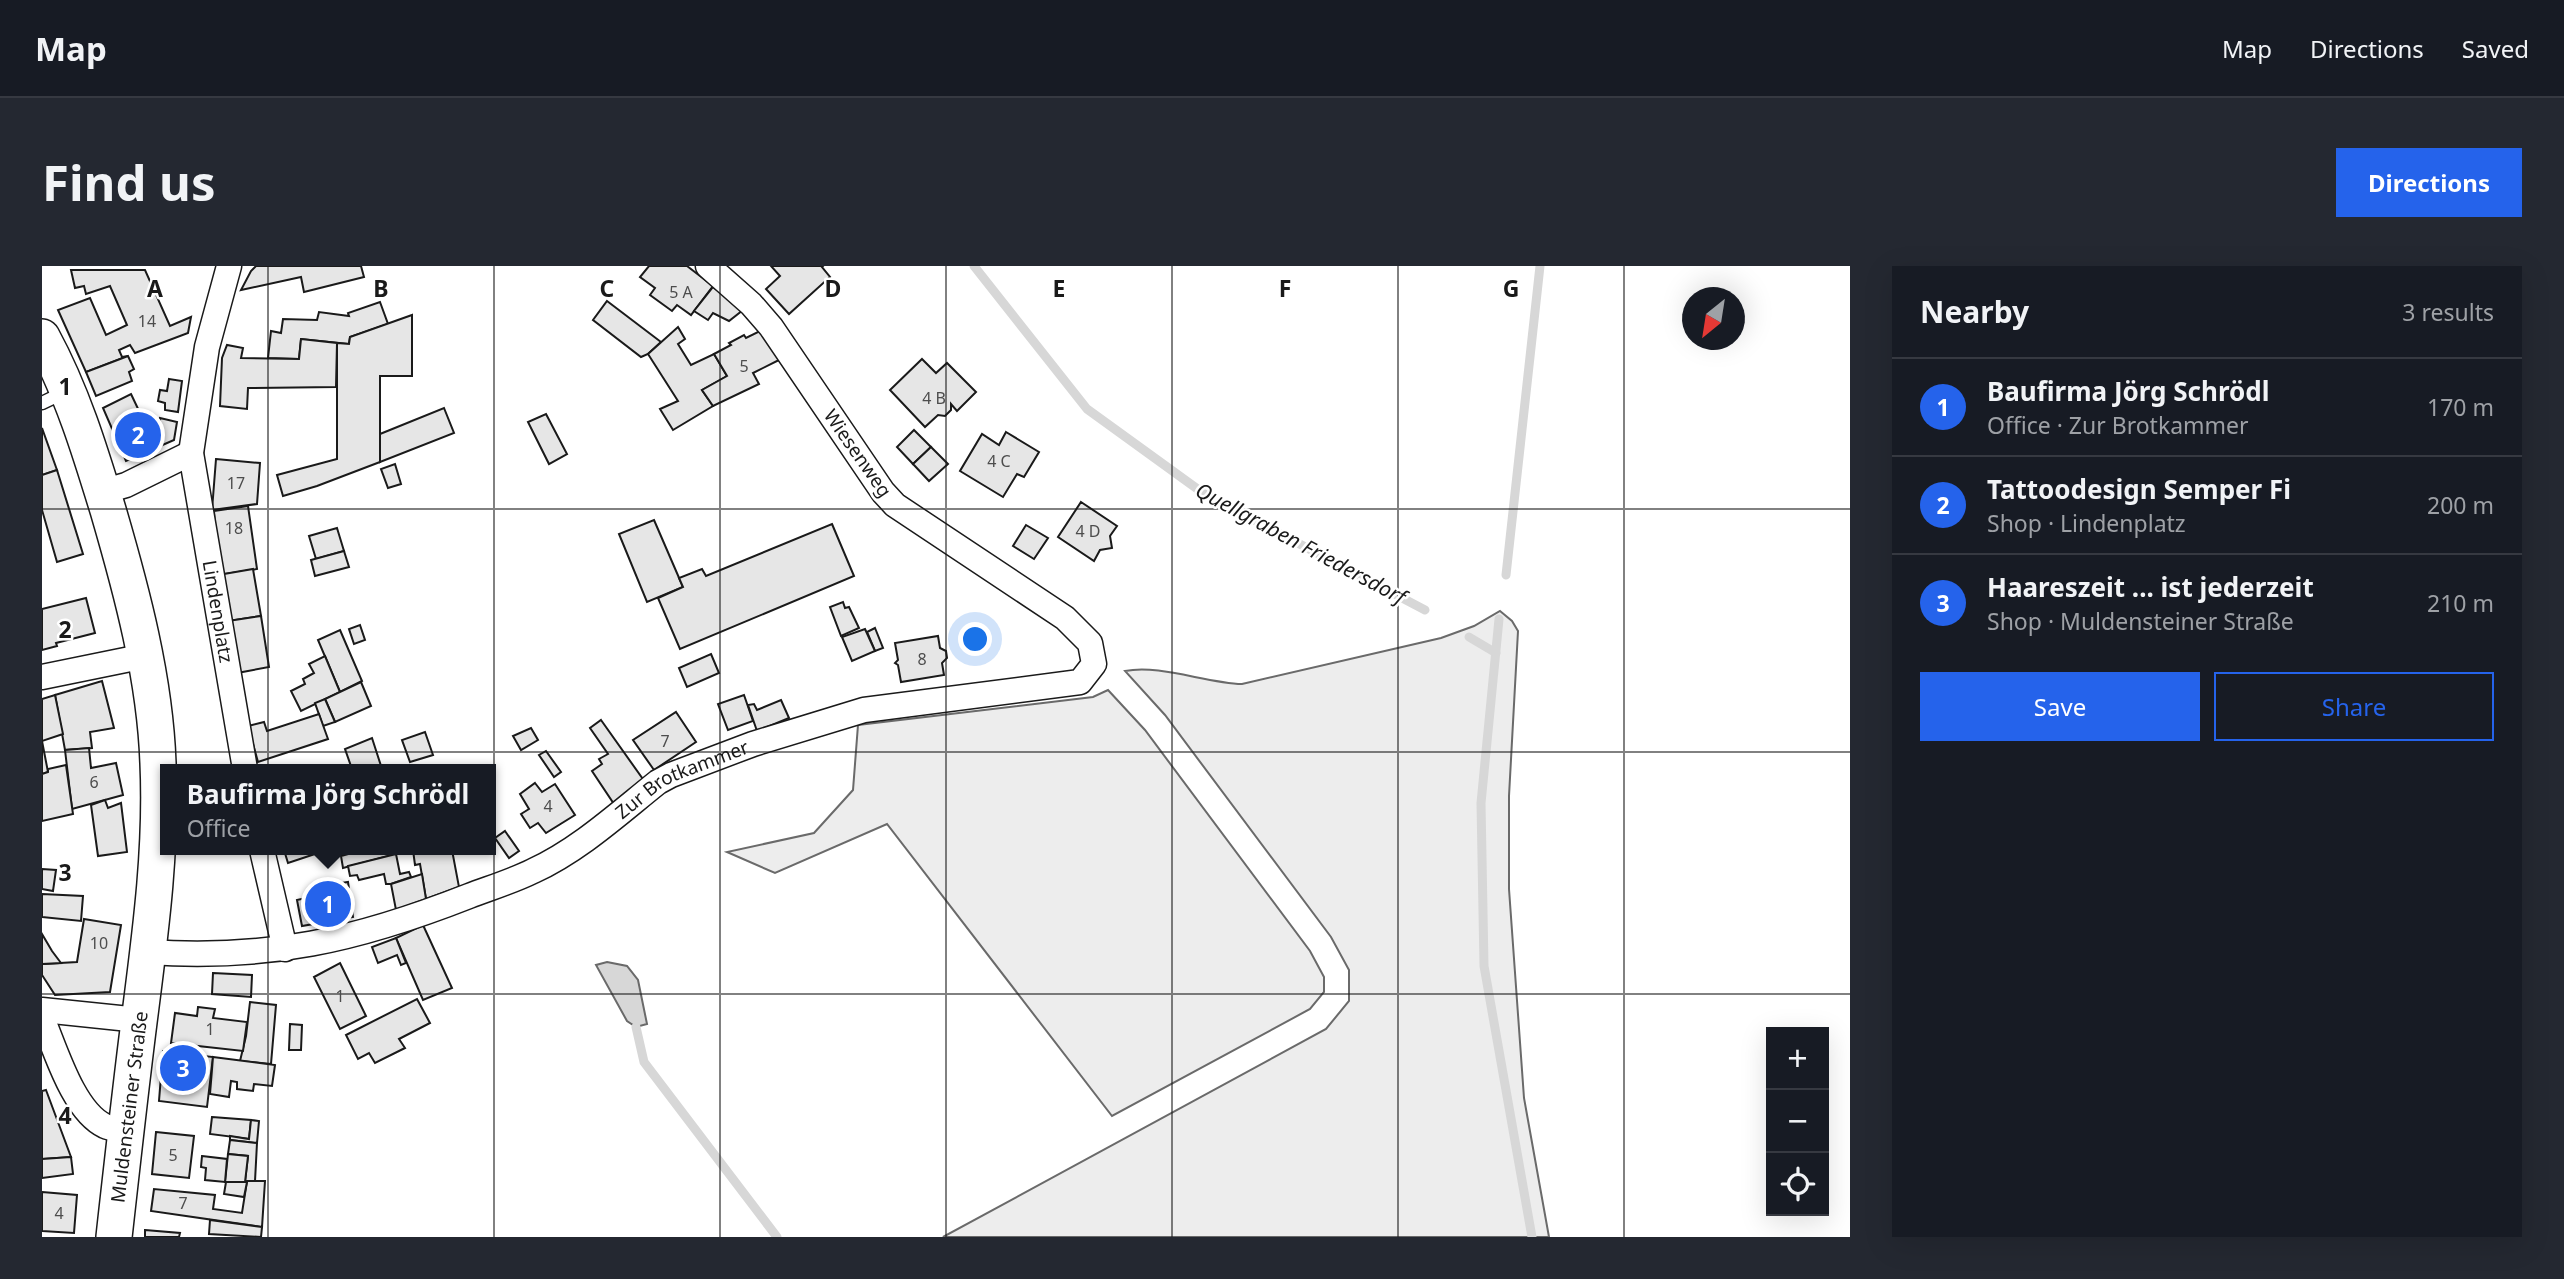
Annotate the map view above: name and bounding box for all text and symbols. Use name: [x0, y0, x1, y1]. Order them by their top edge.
text: Map: [35, 26, 107, 71]
text: Map: [2222, 32, 2272, 65]
text: Directions: [2310, 32, 2424, 65]
text: Saved: [2462, 32, 2529, 65]
button: Directions: [2336, 148, 2522, 217]
text: Find us: [42, 149, 216, 215]
text: A: [147, 272, 163, 304]
text: B: [373, 272, 389, 304]
text: C: [600, 272, 615, 304]
text: D: [825, 272, 841, 304]
text: E: [1053, 272, 1065, 304]
text: F: [1279, 272, 1291, 304]
text: G: [1503, 272, 1519, 304]
house number: 5 A: [669, 281, 694, 303]
north arrow: [1682, 287, 1745, 350]
text: Nearby: [1920, 291, 2029, 332]
text: 3 results: [2402, 296, 2494, 328]
house number: 14: [138, 310, 156, 332]
house number: 5: [739, 355, 749, 377]
text: 1: [58, 370, 72, 402]
text: Baufirma Jörg Schrödl: [1987, 373, 2269, 409]
house number: 4 B: [922, 387, 946, 409]
text: 1: [1936, 391, 1950, 423]
text: 170 m: [2427, 391, 2494, 423]
street label: Wiesenweg: [818, 404, 898, 502]
pin: 2: [115, 409, 161, 461]
text: Office · Zur Brotkammer: [1987, 409, 2249, 441]
house number: 4 C: [987, 450, 1011, 472]
text: Tattoodesign Semper Fi: [1987, 471, 2291, 507]
house number: 17: [227, 472, 245, 494]
water label: Quellgraben Friedersdorf: [1191, 476, 1414, 612]
text: 2: [1936, 489, 1950, 521]
text: 200 m: [2427, 489, 2494, 521]
text: Shop · Lindenplatz: [1987, 507, 2186, 539]
house number: 18: [225, 517, 243, 539]
house number: 4 D: [1076, 520, 1101, 542]
street label: Lindenplatz: [197, 558, 240, 665]
text: Haareszeit ... ist jederzeit: [1987, 569, 2314, 605]
text: 3: [1936, 587, 1950, 619]
text: 210 m: [2427, 587, 2494, 619]
text: Shop · Muldensteiner Straße: [1987, 605, 2294, 637]
text: 2: [58, 613, 72, 645]
your location: [958, 622, 992, 656]
house number: 8: [917, 648, 927, 670]
button: Save: [1920, 672, 2200, 741]
button: Share: [2214, 672, 2494, 741]
house number: 7: [660, 730, 670, 752]
street label: Zur Brotkammer: [610, 734, 752, 825]
popup: [160, 764, 496, 855]
house number: 6: [89, 771, 99, 793]
text: Baufirma Jörg Schrödl: [187, 776, 469, 812]
house number: 4: [543, 795, 553, 817]
text: Office: [187, 812, 251, 844]
text: 3: [58, 856, 72, 888]
pin: 1: [305, 878, 351, 930]
house number: 10: [90, 932, 108, 954]
house number: 1: [335, 985, 345, 1007]
street label: Muldensteiner Straße: [104, 1010, 154, 1204]
house number: 1: [205, 1018, 215, 1040]
map controls: [1766, 1027, 1829, 1216]
button: +: [1766, 1027, 1829, 1090]
pin: 3: [160, 1042, 206, 1094]
button: −: [1766, 1090, 1829, 1153]
text: 4: [58, 1099, 72, 1131]
house number: 5: [168, 1144, 178, 1166]
button: locate: [1766, 1153, 1829, 1216]
house number: 7: [178, 1192, 188, 1214]
house number: 4: [54, 1202, 64, 1224]

